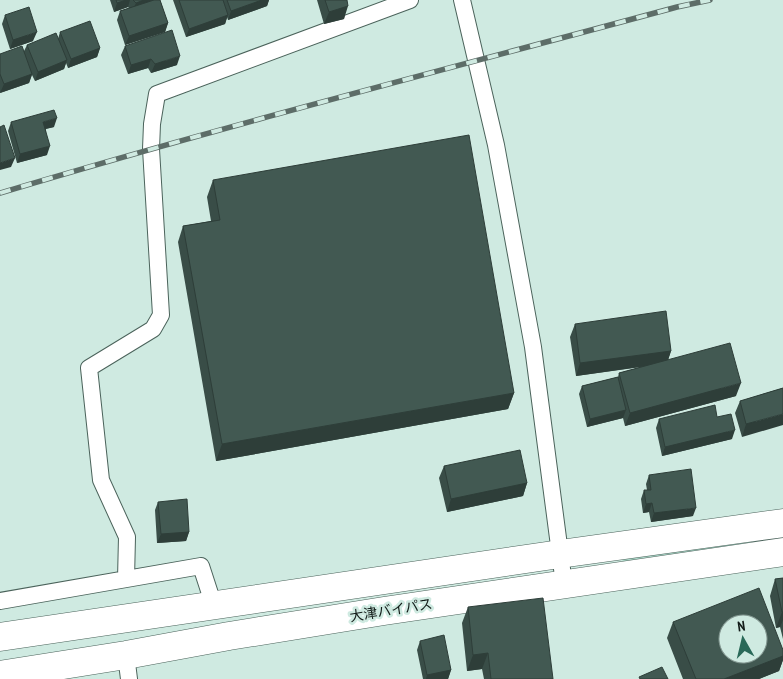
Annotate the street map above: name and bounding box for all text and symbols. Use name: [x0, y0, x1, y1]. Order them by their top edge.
street label: 大津バイパス: [348, 595, 434, 625]
north arrow: [718, 614, 768, 664]
text: N: [736, 617, 746, 636]

